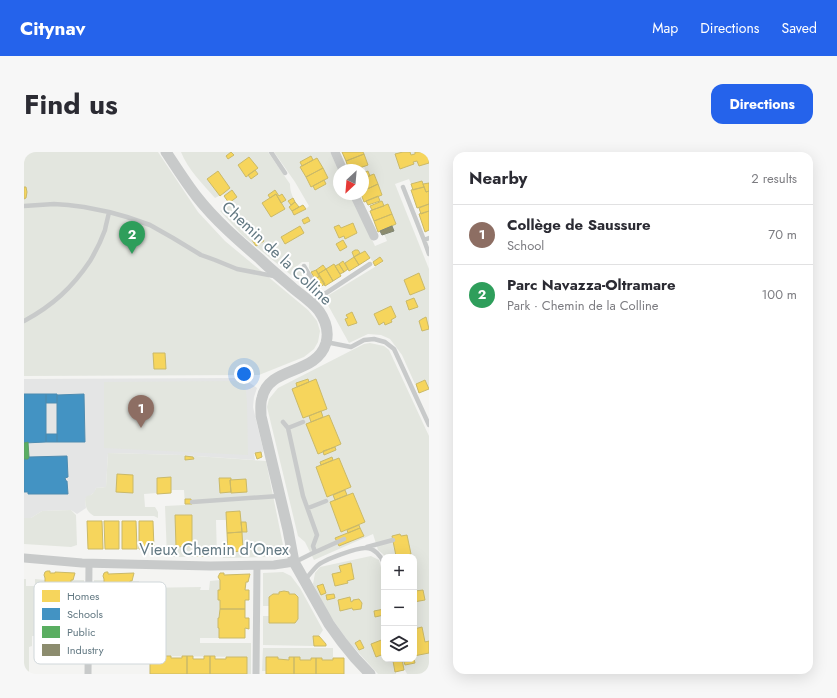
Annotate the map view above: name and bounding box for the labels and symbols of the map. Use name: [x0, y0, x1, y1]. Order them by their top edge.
north arrow: [333, 164, 369, 200]
street label: Chemin de la Colline: [217, 196, 337, 310]
pin: 2: [119, 221, 145, 254]
your location: [234, 364, 254, 384]
pin: 1: [128, 395, 154, 428]
street label: Vieux Chemin d'Onex: [139, 538, 289, 561]
legend: [34, 582, 166, 664]
text: Homes: [67, 588, 100, 604]
text: Schools: [67, 606, 104, 622]
text: Public: [67, 624, 96, 640]
text: Industry: [67, 642, 104, 658]

